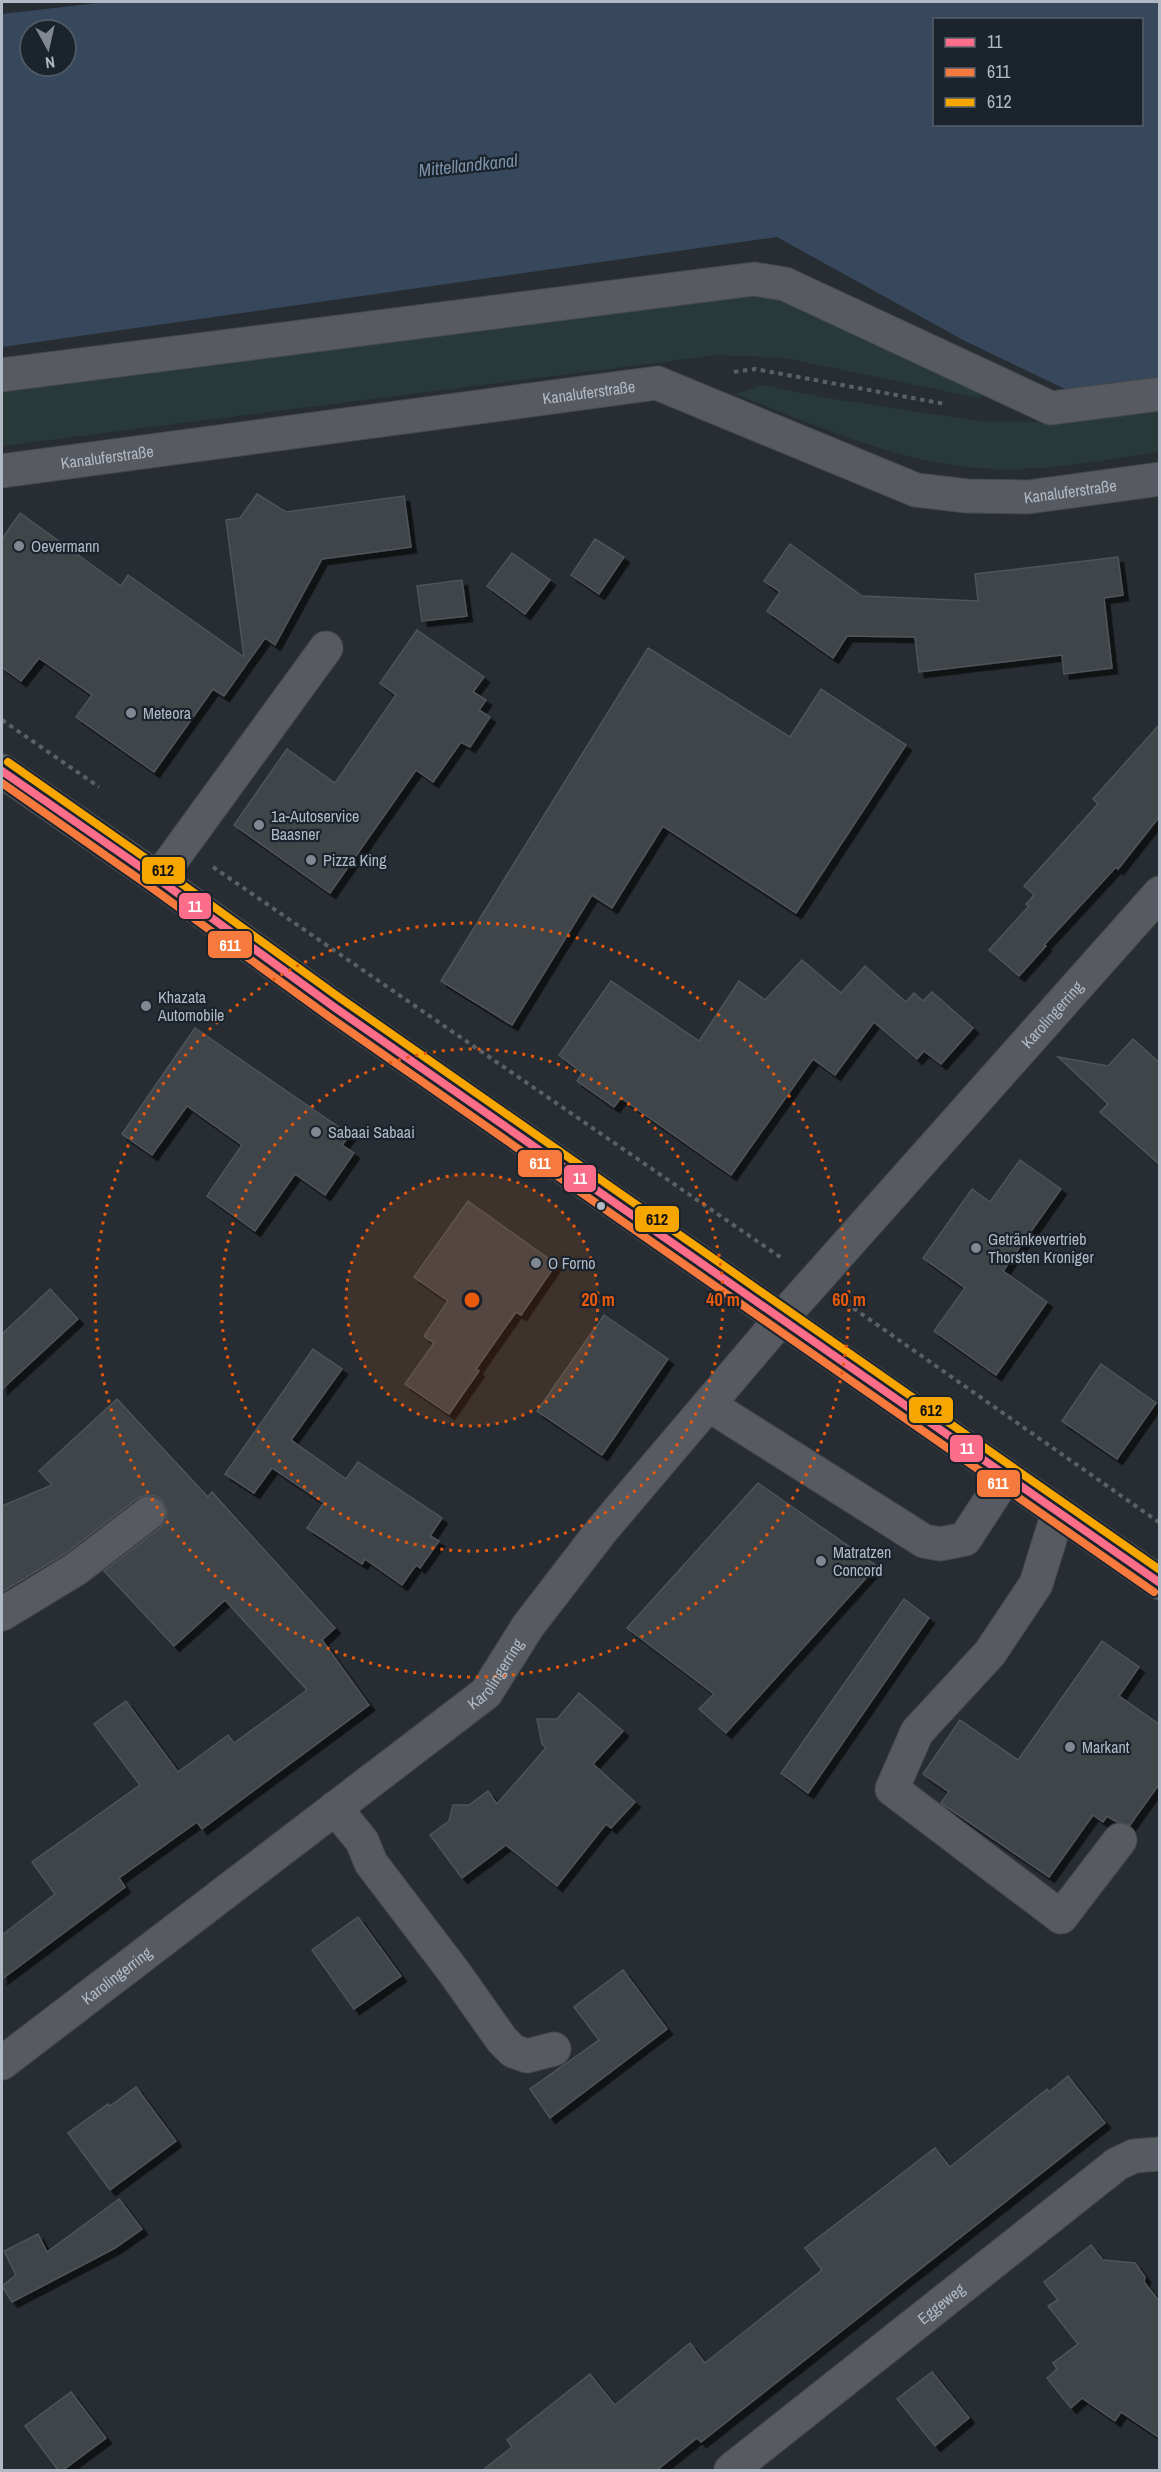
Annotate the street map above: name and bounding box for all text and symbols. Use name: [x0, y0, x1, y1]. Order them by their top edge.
north arrow: [18, 18, 78, 78]
legend: [933, 18, 1143, 126]
text: 11: [987, 29, 1003, 54]
text: N: [44, 51, 56, 74]
text: 611: [987, 59, 1011, 84]
text: 612: [987, 89, 1012, 114]
water label: Mittellandkanal: [417, 147, 519, 183]
street label: Kanaluferstraße: [541, 375, 636, 409]
street label: Kanaluferstraße: [59, 440, 155, 474]
street label: Kanaluferstraße: [1022, 474, 1118, 508]
place label: Oevermann: [31, 535, 100, 557]
marker: Oevermann: [12, 539, 26, 553]
place label: Meteora: [143, 702, 192, 724]
marker: Meteora: [124, 706, 138, 720]
place label: 1a-Autoservice Baasner: [271, 805, 359, 845]
marker: 1a-Autoservice Baasner: [252, 818, 266, 832]
place label: Pizza King: [323, 849, 387, 871]
marker: Pizza King: [304, 853, 318, 867]
line badge: 612: [141, 856, 186, 885]
text: 612: [152, 859, 174, 881]
line badge: 11: [178, 892, 212, 920]
text: 11: [188, 895, 203, 917]
line badge: 611: [207, 930, 253, 959]
text: 611: [219, 934, 241, 956]
street label: Karolingerring: [1016, 975, 1088, 1053]
place label: Khazata Automobile: [157, 986, 224, 1026]
marker: Khazata Automobile: [139, 999, 153, 1013]
place label: Sabaai Sabaai: [328, 1121, 415, 1143]
marker: Sabaai Sabaai: [309, 1125, 323, 1139]
line badge: 611: [517, 1149, 563, 1178]
text: 611: [529, 1152, 551, 1174]
line badge: 11: [563, 1164, 597, 1193]
text: 11: [573, 1167, 588, 1189]
unlabelled marker: [595, 1200, 607, 1212]
line badge: 612: [634, 1205, 680, 1233]
text: 612: [646, 1208, 668, 1230]
place label: Getränkevertrieb Thorsten Kroniger: [988, 1228, 1094, 1268]
marker: Getränkevertrieb Thorsten Kroniger: [969, 1241, 983, 1255]
place label: O Forno: [548, 1252, 596, 1274]
marker: O Forno: [529, 1256, 543, 1270]
text: 20 m: [581, 1287, 615, 1312]
text: 40 m: [706, 1287, 740, 1312]
text: 60 m: [832, 1287, 866, 1312]
centre of rings: [462, 1290, 482, 1310]
line badge: 612: [908, 1396, 954, 1424]
text: 612: [920, 1399, 942, 1421]
line badge: 11: [949, 1434, 984, 1463]
text: 11: [960, 1437, 975, 1459]
line badge: 611: [976, 1469, 1021, 1498]
text: 611: [987, 1472, 1009, 1494]
place label: Matratzen Concord: [833, 1541, 891, 1581]
marker: Matratzen Concord: [814, 1554, 828, 1568]
street label: Karolingerring: [463, 1634, 529, 1714]
place label: Markant: [1082, 1736, 1130, 1758]
marker: Markant: [1063, 1740, 1077, 1754]
street label: Karolingerring: [77, 1941, 157, 2010]
street label: Eggeweg: [913, 2277, 970, 2329]

